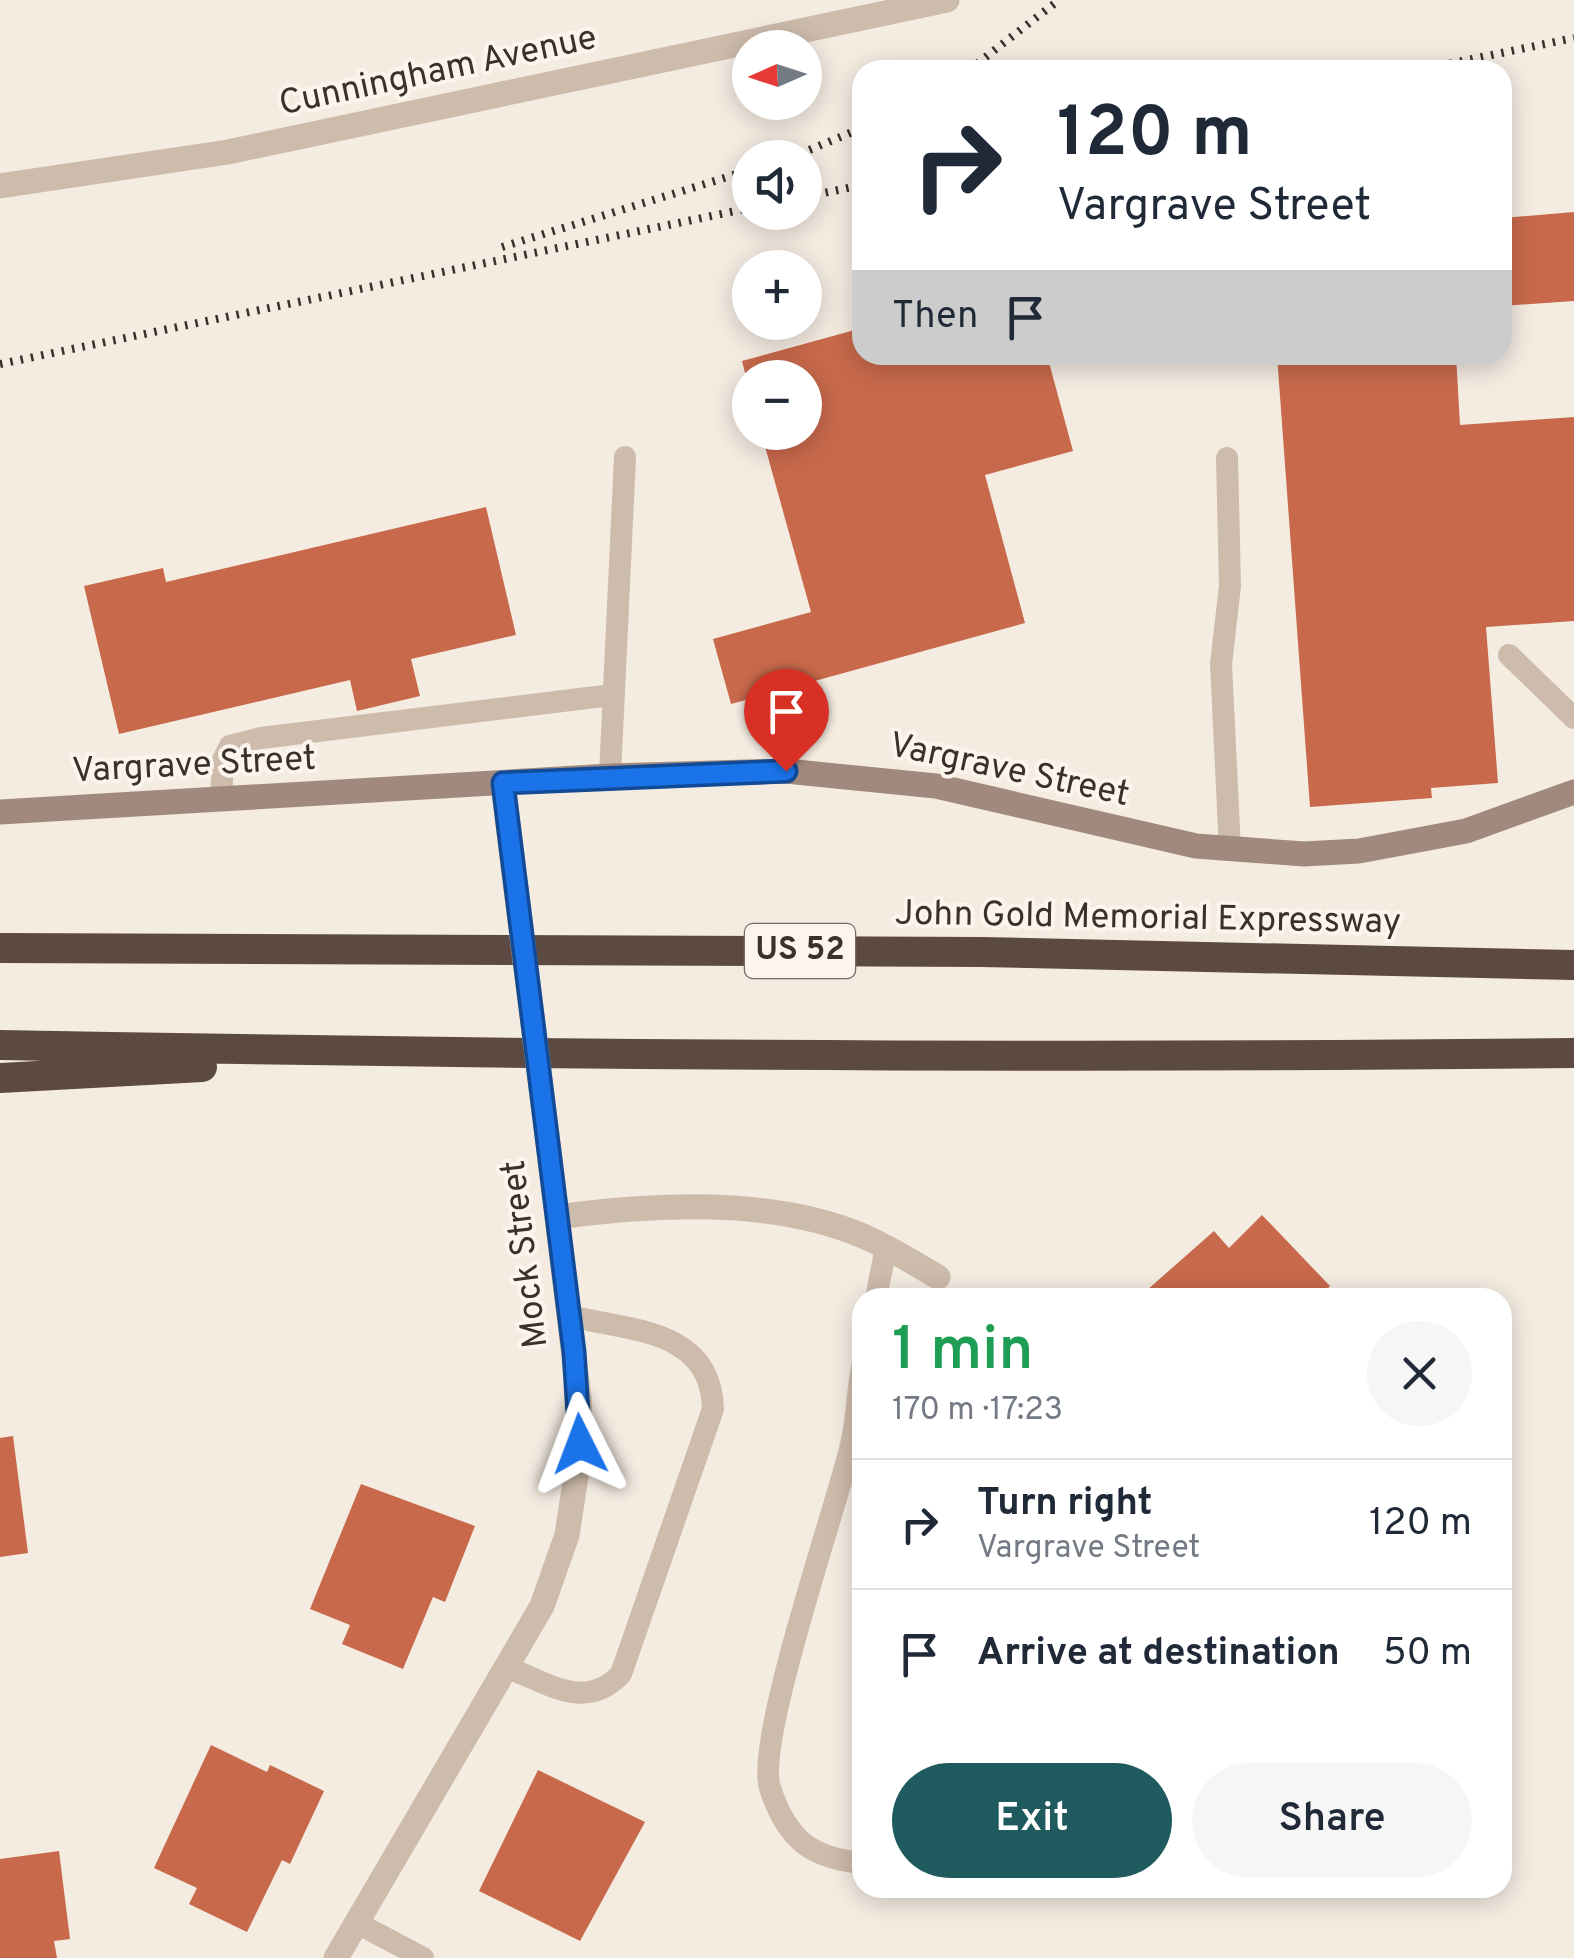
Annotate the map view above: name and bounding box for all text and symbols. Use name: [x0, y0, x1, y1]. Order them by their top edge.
street label: Cunningham Avenue: [275, 17, 601, 127]
north arrow: [732, 30, 822, 120]
map controls: [732, 30, 822, 450]
text: 120 m: [1057, 92, 1253, 181]
icon: right: [892, 100, 1022, 230]
button: sound: [732, 140, 822, 230]
text: Vargrave Street: [1057, 179, 1371, 236]
button: +: [732, 250, 822, 340]
icon: arrive: [998, 290, 1053, 345]
text: Then: [892, 293, 978, 342]
button: −: [732, 360, 822, 450]
pin: [744, 669, 829, 772]
icon: arrive: [759, 684, 814, 739]
street label: Vargrave Street: [885, 724, 1133, 818]
street label: Vargrave Street: [71, 738, 317, 794]
street label: John Gold Memorial Expressway: [894, 893, 1402, 945]
road number: US 52: [745, 924, 855, 978]
street label: Mock Street: [493, 1158, 559, 1350]
text: 1 min: [892, 1315, 1033, 1391]
button: close: [1367, 1321, 1472, 1426]
text: 170 m · 17:23: [892, 1391, 1063, 1431]
position arrow: [528, 1392, 632, 1496]
text: Turn right: [977, 1480, 1152, 1529]
icon: right: [892, 1497, 947, 1552]
text: 120 m: [1369, 1500, 1472, 1549]
text: Vargrave Street: [977, 1529, 1200, 1569]
icon: arrive: [892, 1627, 947, 1682]
text: Arrive at destination: [977, 1630, 1340, 1679]
text: 50 m: [1383, 1630, 1472, 1679]
button: Exit: [892, 1763, 1172, 1878]
button: Share: [1192, 1763, 1472, 1878]

